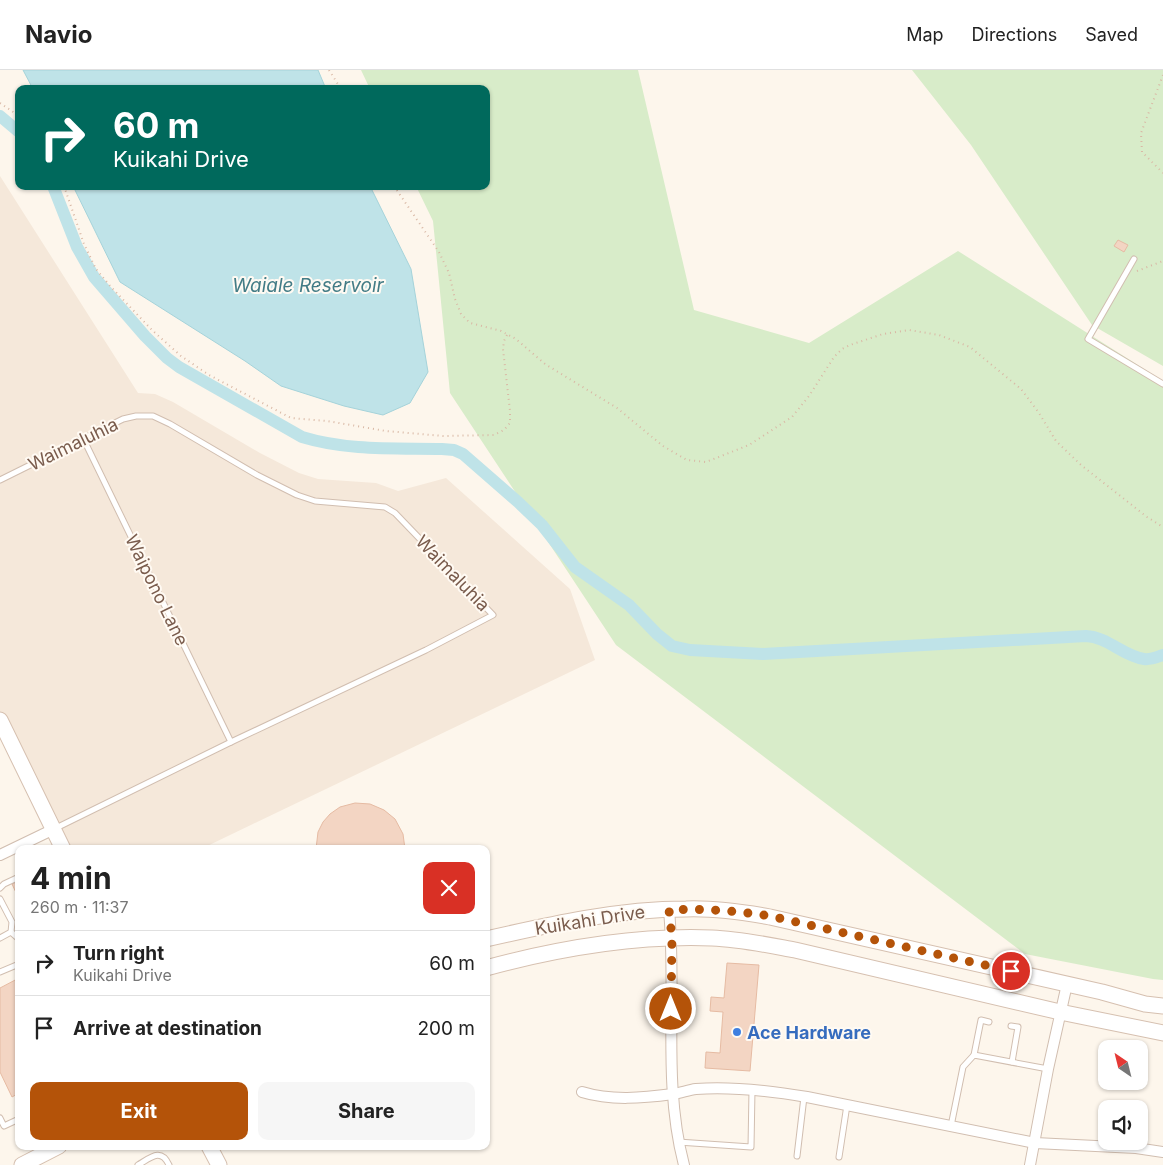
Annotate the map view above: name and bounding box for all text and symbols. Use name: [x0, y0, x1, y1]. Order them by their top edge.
text: Navio: [25, 20, 92, 49]
text: Map: [906, 24, 944, 45]
text: Directions: [972, 24, 1057, 45]
text: Saved: [1085, 24, 1138, 45]
text: 60 m: [113, 104, 200, 146]
icon: right: [30, 105, 95, 170]
text: Kuikahi Drive: [113, 146, 249, 172]
water label: Waiale Reservoir: [232, 274, 385, 297]
street label: Waimaluhia: [25, 413, 121, 475]
street label: Waipono Lane: [121, 531, 193, 649]
street label: Waimaluhia: [412, 531, 494, 615]
text: 4 min: [30, 860, 112, 896]
button: close: [423, 862, 475, 914]
text: 260 m · 11:37: [30, 897, 128, 917]
street label: Kuikahi Drive: [533, 901, 647, 939]
text: Turn right: [73, 942, 164, 965]
icon: right: [30, 949, 58, 977]
pin: [990, 950, 1032, 992]
text: 60 m: [429, 952, 475, 975]
icon: arrive: [997, 957, 1025, 985]
text: Kuikahi Drive: [73, 965, 172, 985]
position arrow: [644, 982, 696, 1034]
icon: arrive: [30, 1014, 58, 1042]
text: Arrive at destination: [73, 1017, 262, 1040]
text: 200 m: [417, 1017, 475, 1040]
place label: Ace Hardware: [747, 1022, 871, 1043]
marker: Ace Hardware: [731, 1026, 743, 1038]
north arrow: [1098, 1040, 1148, 1090]
map controls: [1098, 1040, 1148, 1150]
button: Exit: [30, 1082, 248, 1140]
button: Share: [258, 1082, 475, 1140]
button: sound: [1098, 1100, 1148, 1150]

